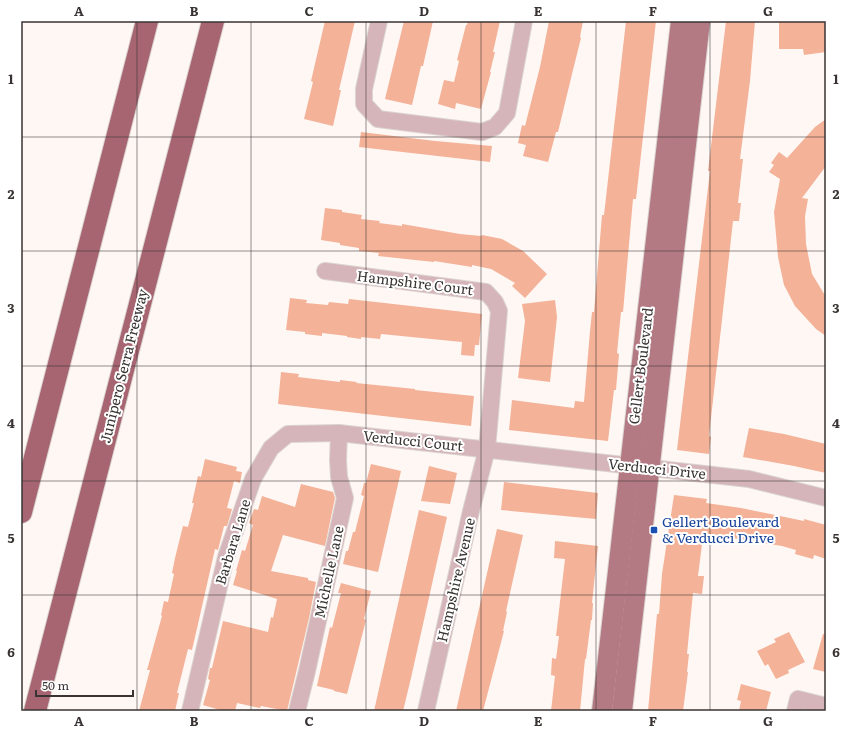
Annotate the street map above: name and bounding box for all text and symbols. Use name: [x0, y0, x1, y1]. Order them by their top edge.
text: A: [74, 1, 84, 20]
text: B: [190, 1, 199, 20]
text: C: [304, 1, 314, 20]
text: D: [419, 1, 429, 20]
text: E: [534, 1, 543, 20]
text: F: [649, 1, 657, 20]
text: G: [763, 1, 773, 20]
text: 1: [8, 69, 14, 88]
text: 1: [833, 69, 839, 88]
text: 2: [8, 184, 15, 203]
text: 2: [833, 184, 840, 203]
street label: Hampshire Court: [356, 265, 475, 299]
street label: Junipero Serra Freeway: [94, 286, 152, 445]
text: 3: [7, 298, 15, 317]
text: 3: [832, 298, 840, 317]
street label: Gellert Boulevard: [623, 306, 657, 425]
text: 4: [7, 413, 15, 432]
text: 4: [832, 413, 840, 432]
street label: Verducci Court: [362, 425, 464, 455]
street label: Verducci Drive: [607, 453, 707, 483]
street label: Barbara Lane: [210, 496, 255, 587]
place label: Gellert Boulevard & Verducci Drive: [662, 511, 780, 547]
street label: Hampshire Avenue: [431, 516, 479, 644]
street label: Michelle Lane: [308, 524, 348, 620]
marker: Gellert Boulevard & Verducci Drive: [649, 525, 659, 535]
text: 5: [7, 528, 15, 547]
text: 5: [832, 528, 840, 547]
text: 6: [7, 642, 15, 661]
text: 6: [832, 642, 840, 661]
scale bar: [36, 672, 133, 698]
text: 50 m: [42, 676, 69, 694]
text: A: [74, 711, 84, 730]
text: B: [190, 711, 199, 730]
text: C: [304, 711, 314, 730]
text: D: [419, 711, 429, 730]
text: E: [534, 711, 543, 730]
text: F: [649, 711, 657, 730]
text: G: [763, 711, 773, 730]

